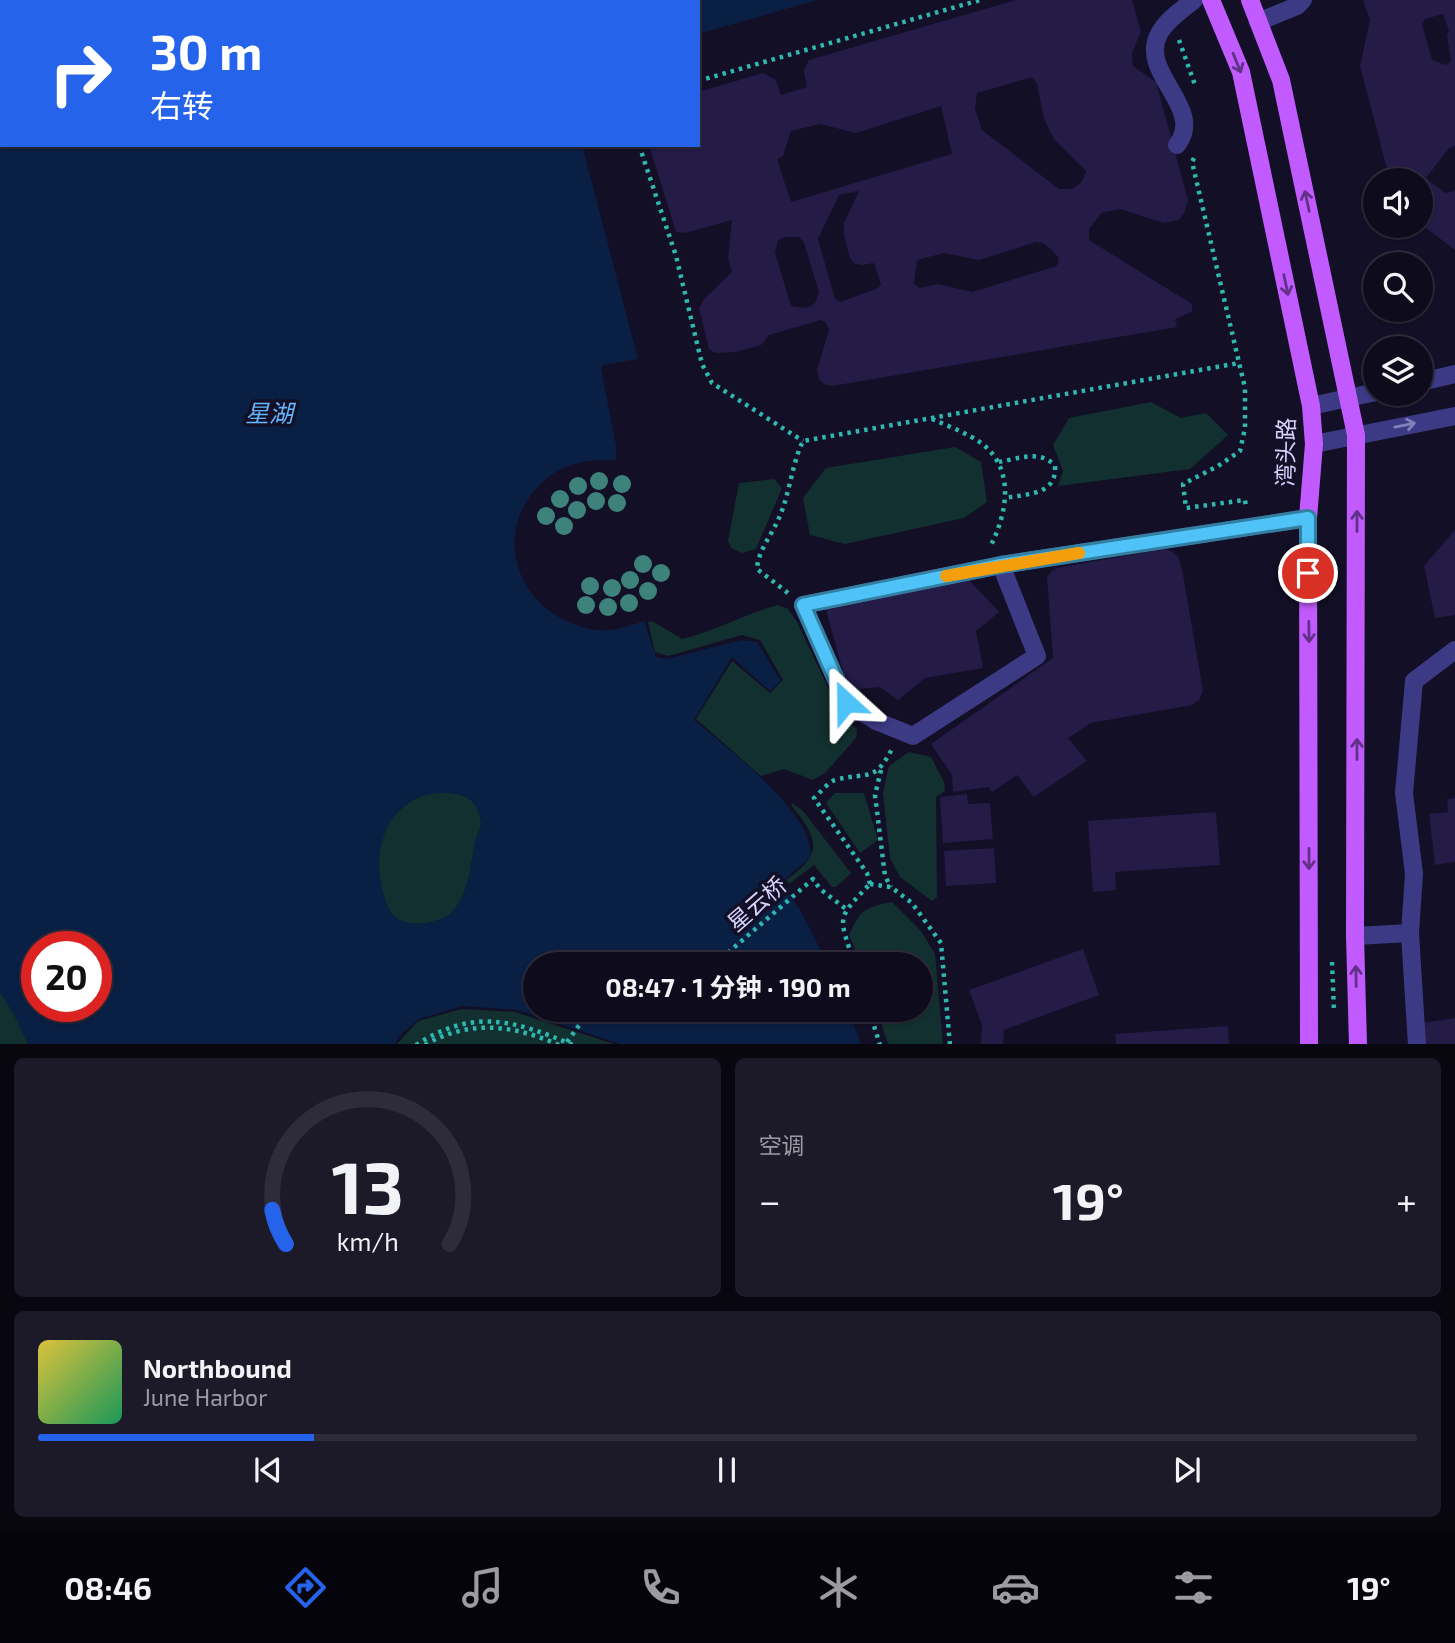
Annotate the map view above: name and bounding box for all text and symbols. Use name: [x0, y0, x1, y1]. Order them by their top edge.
text: 30 m: [150, 21, 262, 80]
icon: right: [35, 28, 126, 119]
one-way arrow: [1231, 52, 1244, 73]
text: 右转: [150, 86, 214, 124]
map controls: [1363, 168, 1433, 406]
button: sound: [1363, 168, 1433, 238]
one-way arrow: [1299, 190, 1313, 213]
button: search: [1363, 252, 1433, 322]
one-way arrow: [1279, 273, 1293, 296]
button: layers: [1363, 336, 1433, 406]
water label: 星湖: [245, 398, 297, 427]
street label: 湾头路: [1270, 417, 1300, 487]
one-way arrow: [1393, 418, 1416, 432]
one-way arrow: [1350, 510, 1364, 533]
pin: [1278, 543, 1338, 603]
icon: arrive: [1289, 554, 1327, 592]
one-way arrow: [1302, 620, 1316, 643]
position arrow: [809, 665, 883, 739]
one-way arrow: [1350, 738, 1364, 761]
one-way arrow: [1302, 848, 1316, 871]
street label: 星云桥: [721, 870, 792, 936]
speed limit sign: 20: [21, 931, 112, 1022]
one-way arrow: [1350, 965, 1363, 988]
text: 08:47 · 1 分钟 · 190 m: [605, 971, 851, 1002]
text: 空调: [759, 1131, 805, 1159]
text: 13: [331, 1141, 404, 1229]
text: 19°: [1053, 1168, 1124, 1230]
text: −: [759, 1177, 781, 1223]
text: +: [1396, 1177, 1417, 1223]
text: km/h: [336, 1225, 398, 1255]
text: Northbound: [143, 1352, 292, 1383]
text: June Harbor: [143, 1383, 267, 1411]
icon: previous: [249, 1451, 287, 1489]
icon: pause: [708, 1451, 746, 1489]
icon: next: [1168, 1451, 1206, 1489]
icon: directions: [281, 1563, 330, 1612]
icon: music: [458, 1563, 507, 1612]
icon: phone: [636, 1563, 685, 1612]
icon: climate: [814, 1563, 863, 1612]
icon: car: [991, 1563, 1040, 1612]
icon: filters: [1169, 1563, 1218, 1612]
text: 08:46: [64, 1568, 152, 1606]
text: 19°: [1347, 1568, 1391, 1606]

